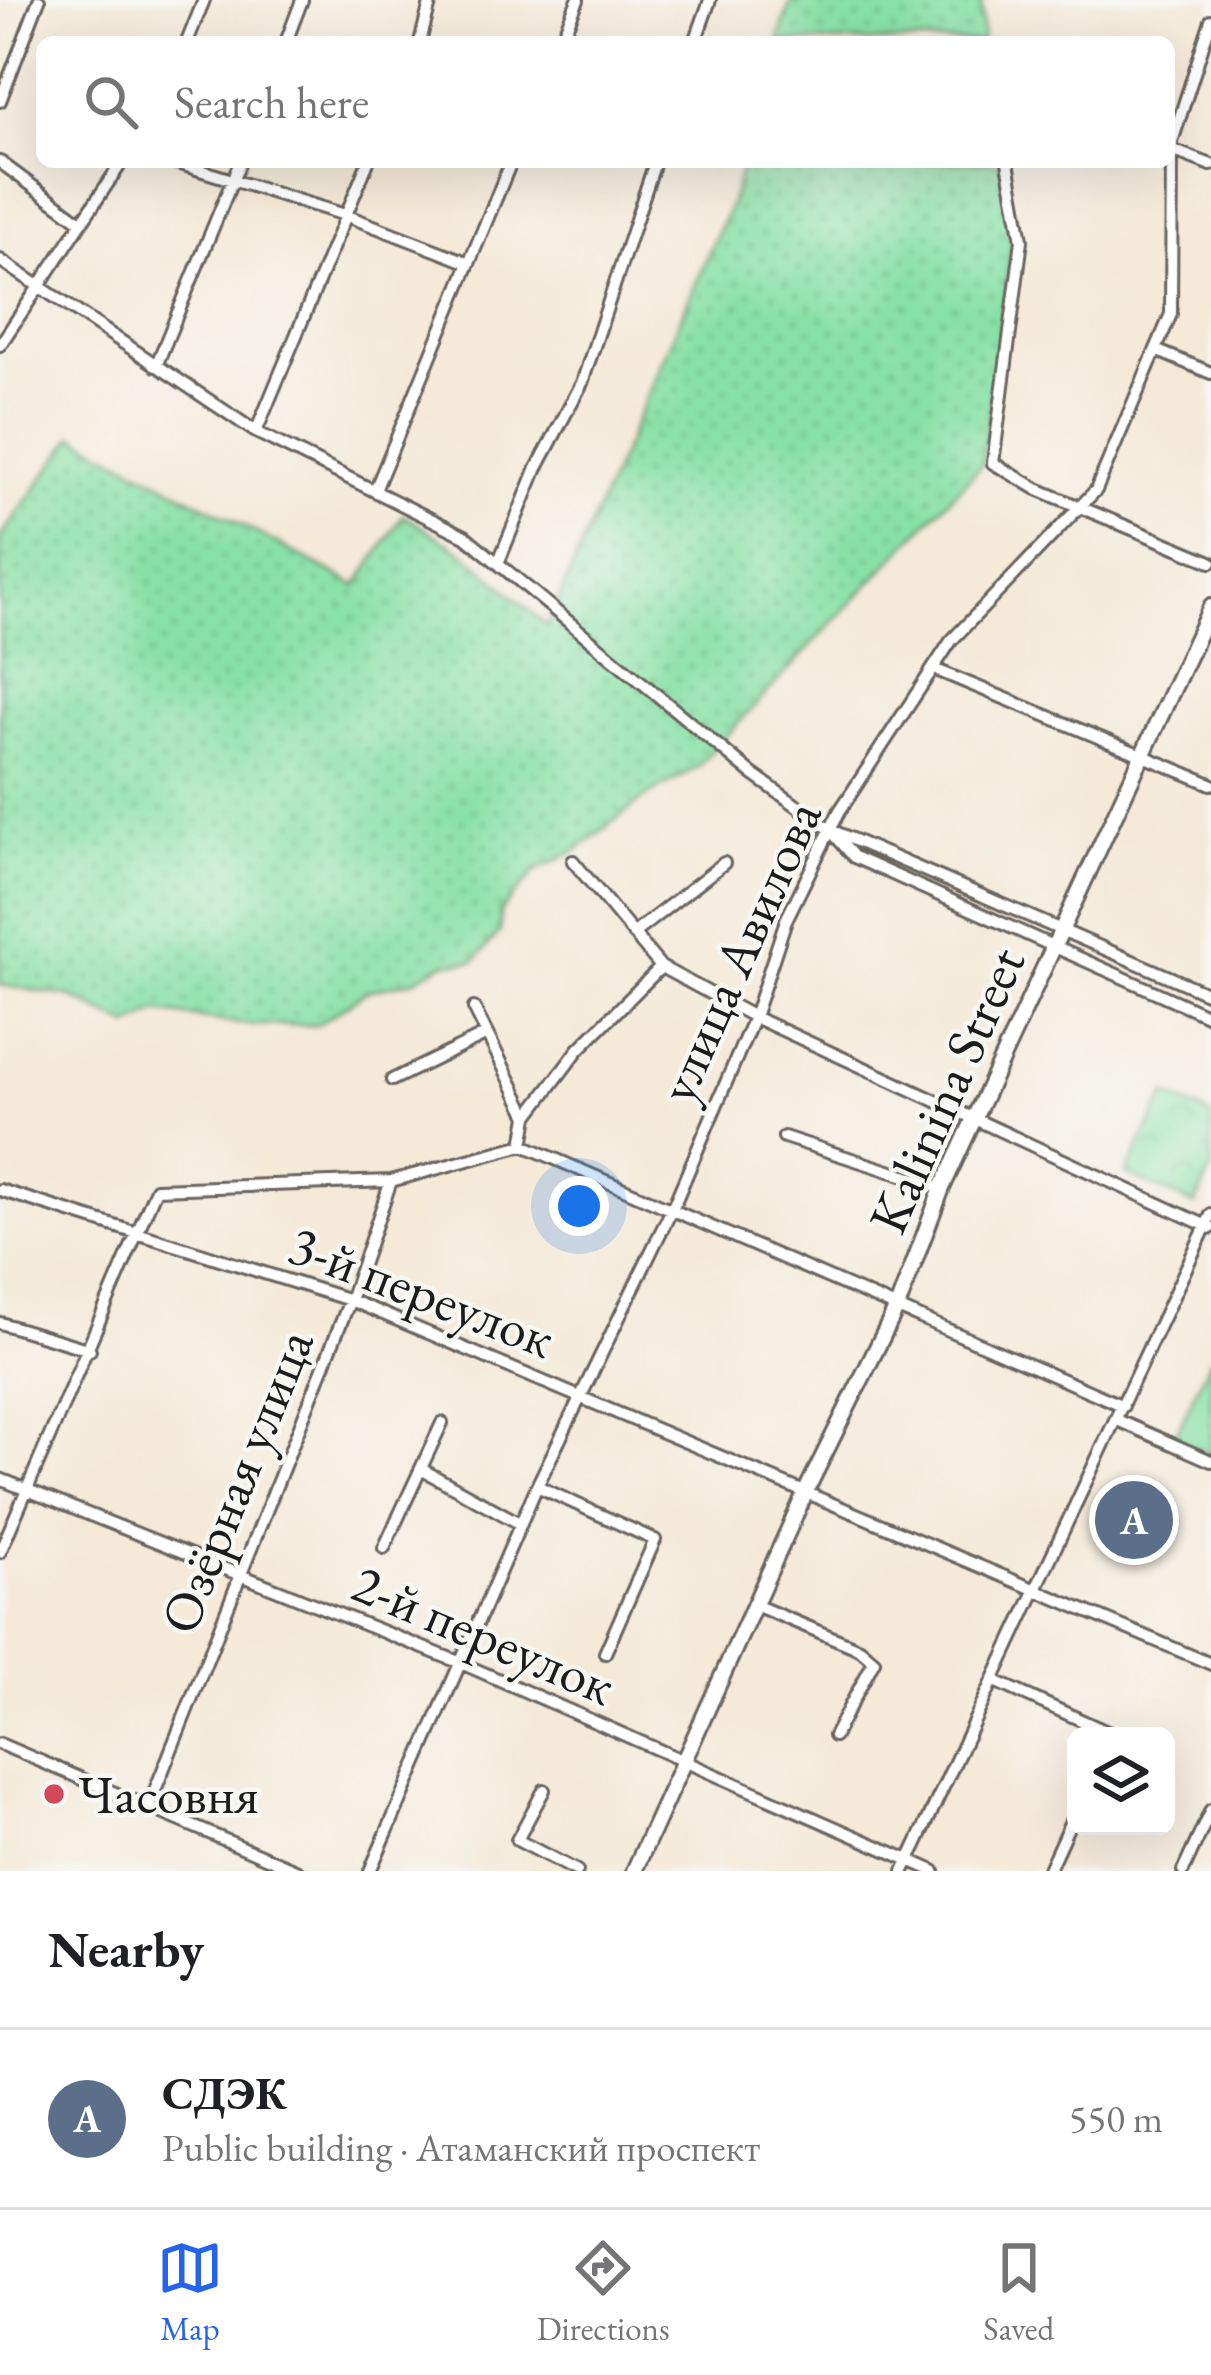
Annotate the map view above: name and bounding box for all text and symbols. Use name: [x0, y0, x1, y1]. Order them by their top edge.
search box: [36, 36, 1175, 168]
icon: search: [78, 69, 144, 135]
text: Search here: [174, 73, 369, 131]
street label: улица Авилова: [641, 789, 837, 1113]
street label: Kalinina Street: [852, 936, 1040, 1244]
your location: [549, 1176, 609, 1236]
street label: 3-й переулок: [280, 1208, 564, 1374]
street label: Озёрная улица: [143, 1318, 329, 1643]
pin: A: [1095, 1475, 1173, 1565]
street label: 2-й переулок: [342, 1547, 626, 1721]
map controls: [1067, 1727, 1175, 1835]
button: layers: [1067, 1727, 1175, 1835]
place label: Часовня: [78, 1759, 259, 1829]
marker: Часовня: [41, 1781, 67, 1807]
text: Nearby: [48, 1916, 204, 1982]
text: СДЭК: [162, 2064, 287, 2122]
text: A: [73, 2093, 101, 2144]
text: 550 m: [1069, 2093, 1163, 2144]
text: Public building · Атаманский проспект: [162, 2122, 760, 2173]
tab: Map: [157, 2235, 223, 2350]
tab: Directions: [537, 2235, 670, 2350]
tab: Saved: [983, 2235, 1054, 2350]

